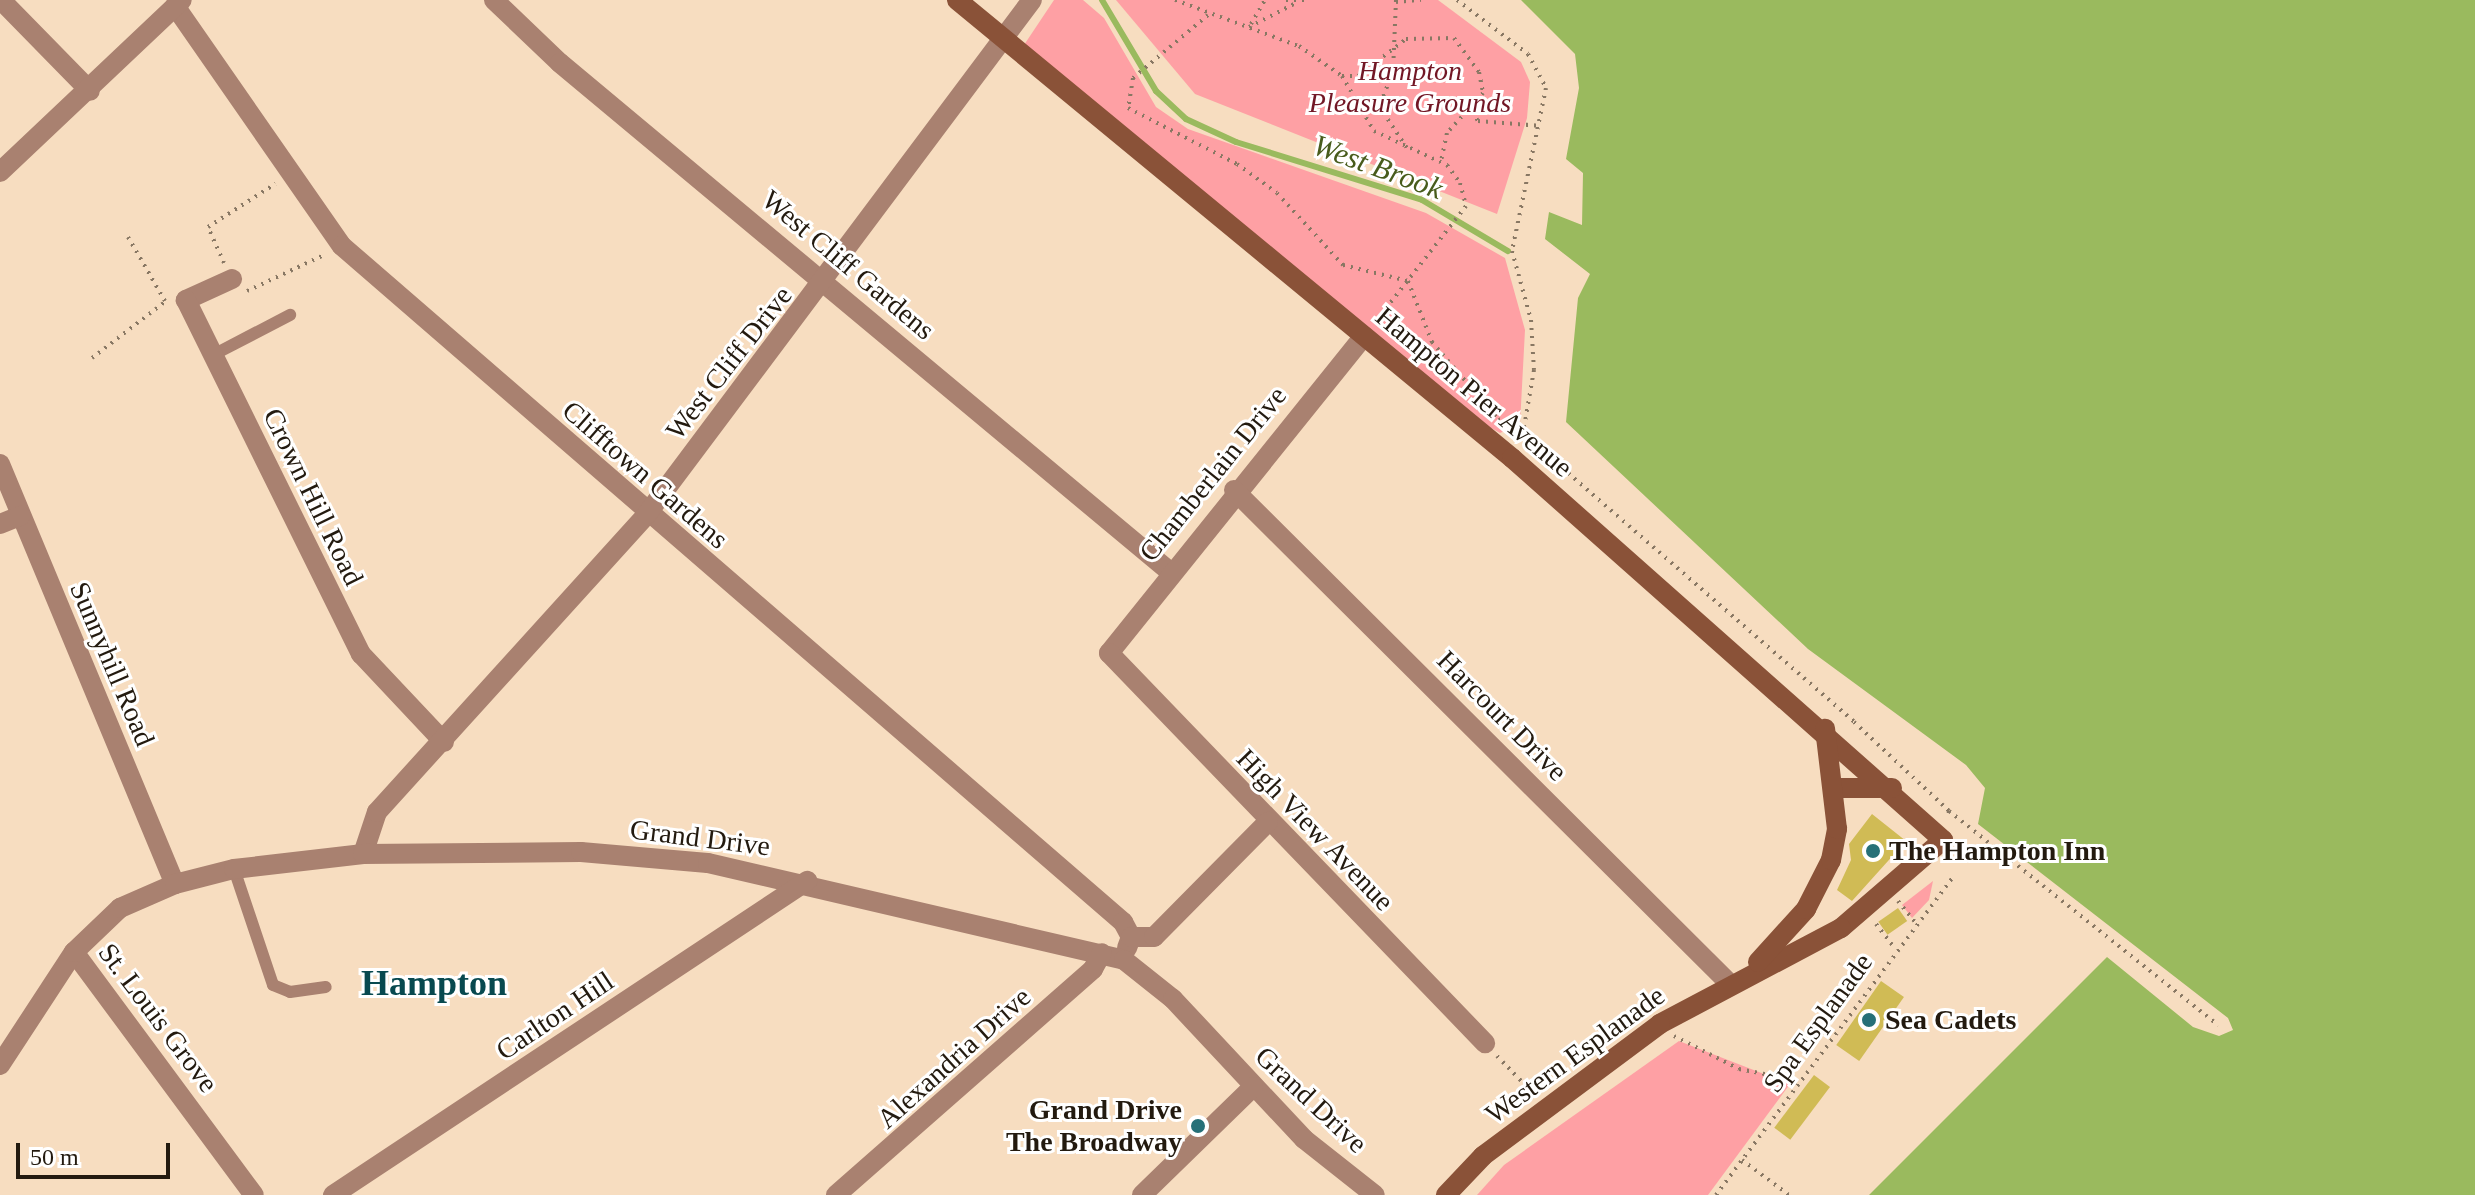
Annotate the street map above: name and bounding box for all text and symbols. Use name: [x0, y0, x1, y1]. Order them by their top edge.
park label: Hampton Pleasure Grounds: [1309, 54, 1511, 120]
water label: West Brook: [1308, 127, 1448, 207]
street label: West Cliff Gardens: [755, 183, 941, 347]
street label: West Cliff Drive: [659, 280, 799, 446]
street label: Hampton Pier Avenue: [1368, 299, 1580, 485]
street label: Chamberlain Drive: [1132, 380, 1294, 568]
street label: Clifftown Gardens: [555, 394, 735, 556]
street label: Crown Hill Road: [256, 403, 370, 591]
street label: Sunnyhill Road: [62, 577, 162, 751]
street label: Harcourt Drive: [1430, 644, 1574, 788]
street label: High View Avenue: [1229, 741, 1401, 919]
street label: Grand Drive: [628, 813, 772, 863]
place label: The Hampton Inn: [1889, 834, 2105, 868]
marker: The Hampton Inn: [1864, 842, 1882, 860]
street label: St. Louis Grove: [91, 937, 225, 1099]
street label: Spa Esplanade: [1756, 947, 1880, 1099]
district label: Hampton: [361, 962, 507, 1006]
street label: Carlton Hill: [490, 964, 620, 1068]
street label: Western Esplanade: [1479, 979, 1671, 1131]
street label: Alexandria Drive: [870, 980, 1038, 1136]
place label: Sea Cadets: [1885, 1003, 2016, 1037]
marker: Sea Cadets: [1860, 1011, 1878, 1029]
street label: Grand Drive: [1248, 1040, 1374, 1160]
place label: Grand Drive The Broadway: [1006, 1093, 1182, 1159]
marker: Grand Drive The Broadway: [1189, 1117, 1207, 1135]
scale bar: [20, 1127, 174, 1177]
text: 50 m: [30, 1144, 79, 1170]

